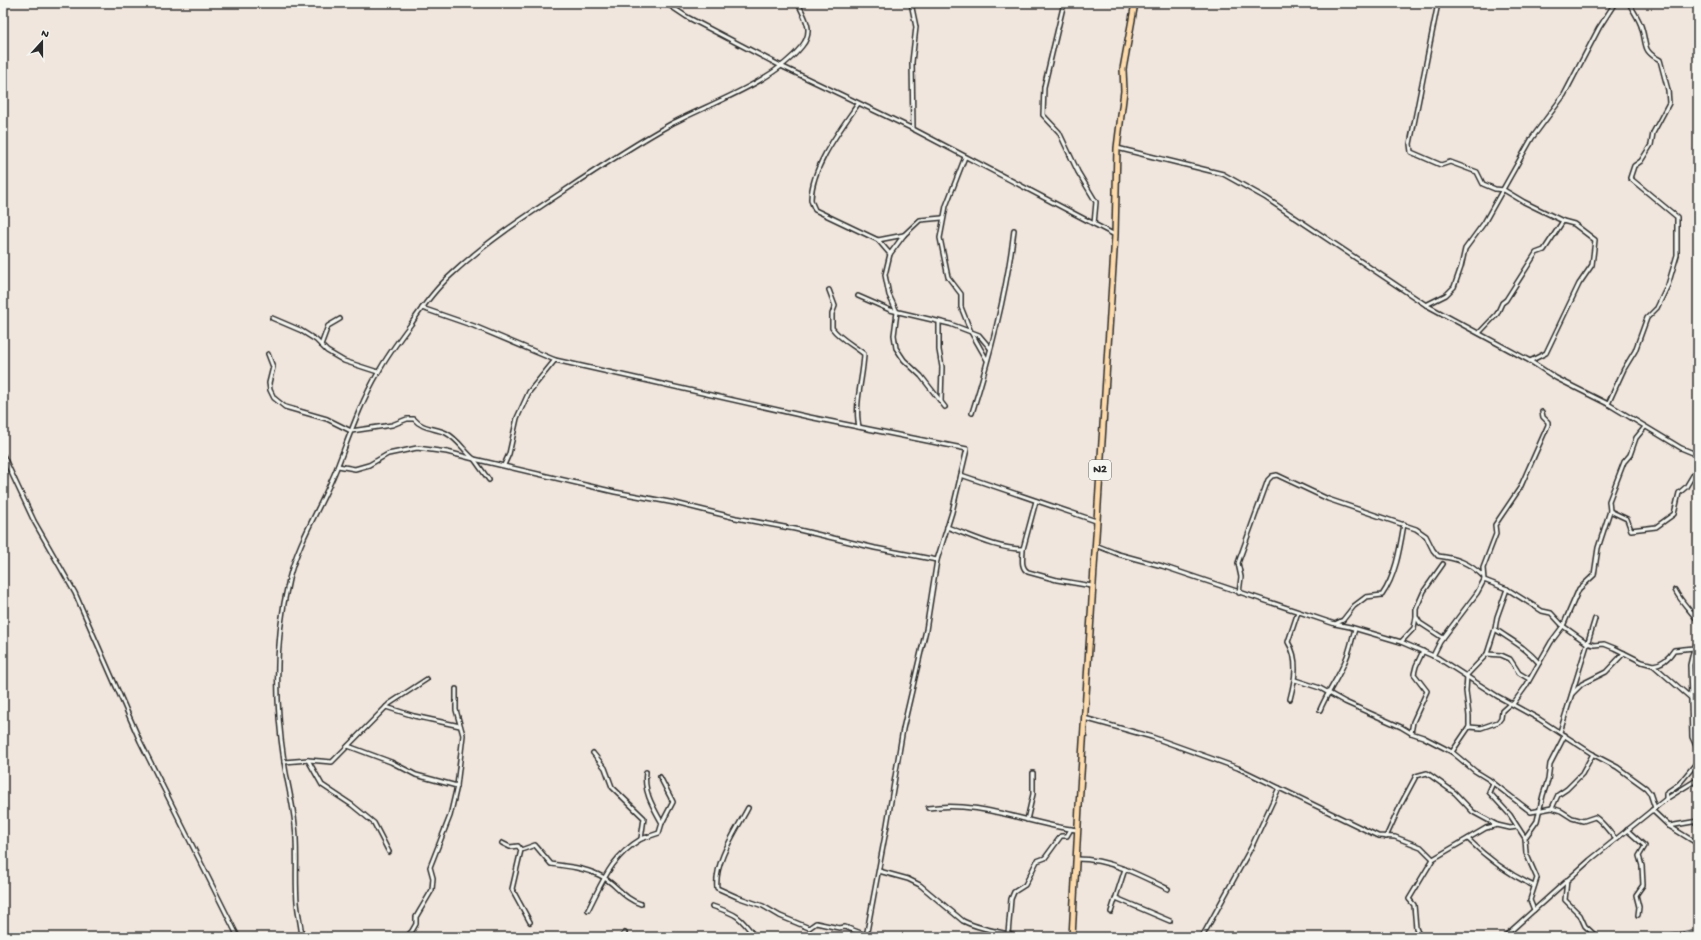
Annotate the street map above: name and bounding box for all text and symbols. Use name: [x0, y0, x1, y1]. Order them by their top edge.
north arrow: [22, 22, 62, 62]
text: N: [39, 28, 50, 41]
road number: N2: [1089, 460, 1111, 480]

